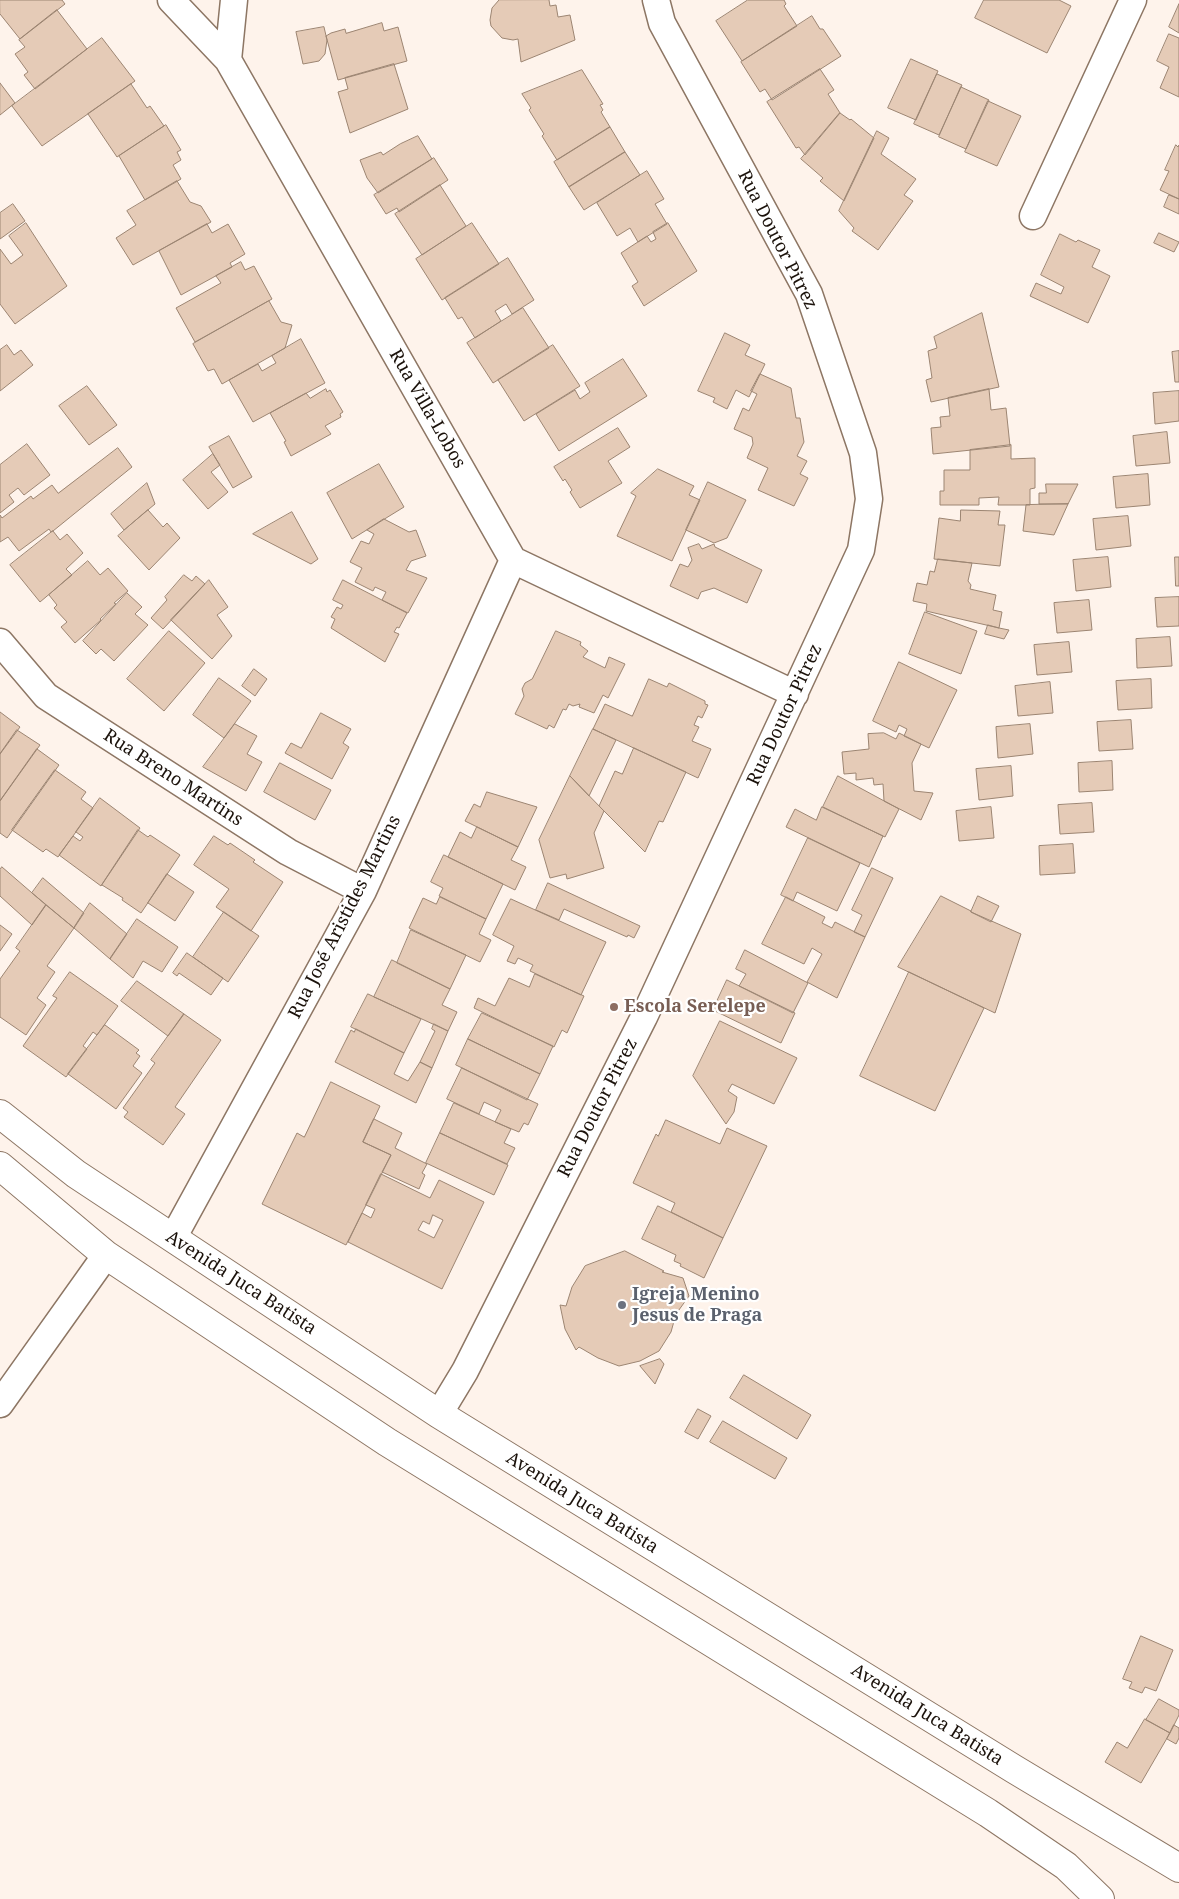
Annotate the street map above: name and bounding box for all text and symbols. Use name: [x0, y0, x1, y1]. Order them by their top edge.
street label: Rua Doutor Pitrez: [733, 167, 821, 313]
street label: Rua Villa-Lobos: [384, 346, 470, 472]
street label: Rua Doutor Pitrez: [743, 641, 827, 789]
street label: Rua Breno Martins: [99, 725, 247, 831]
street label: Rua José Aristides Martins: [284, 812, 406, 1022]
place label: Escola Serelepe: [624, 996, 766, 1018]
marker: Escola Serelepe: [608, 1001, 620, 1013]
street label: Rua Doutor Pitrez: [554, 1035, 642, 1181]
street label: Avenida Juca Batista: [162, 1226, 320, 1340]
place label: Igreja Menino Jesus de Praga: [632, 1284, 762, 1326]
marker: Igreja Menino Jesus de Praga: [616, 1299, 628, 1311]
street label: Avenida Juca Batista: [502, 1447, 662, 1559]
street label: Avenida Juca Batista: [847, 1659, 1007, 1771]

